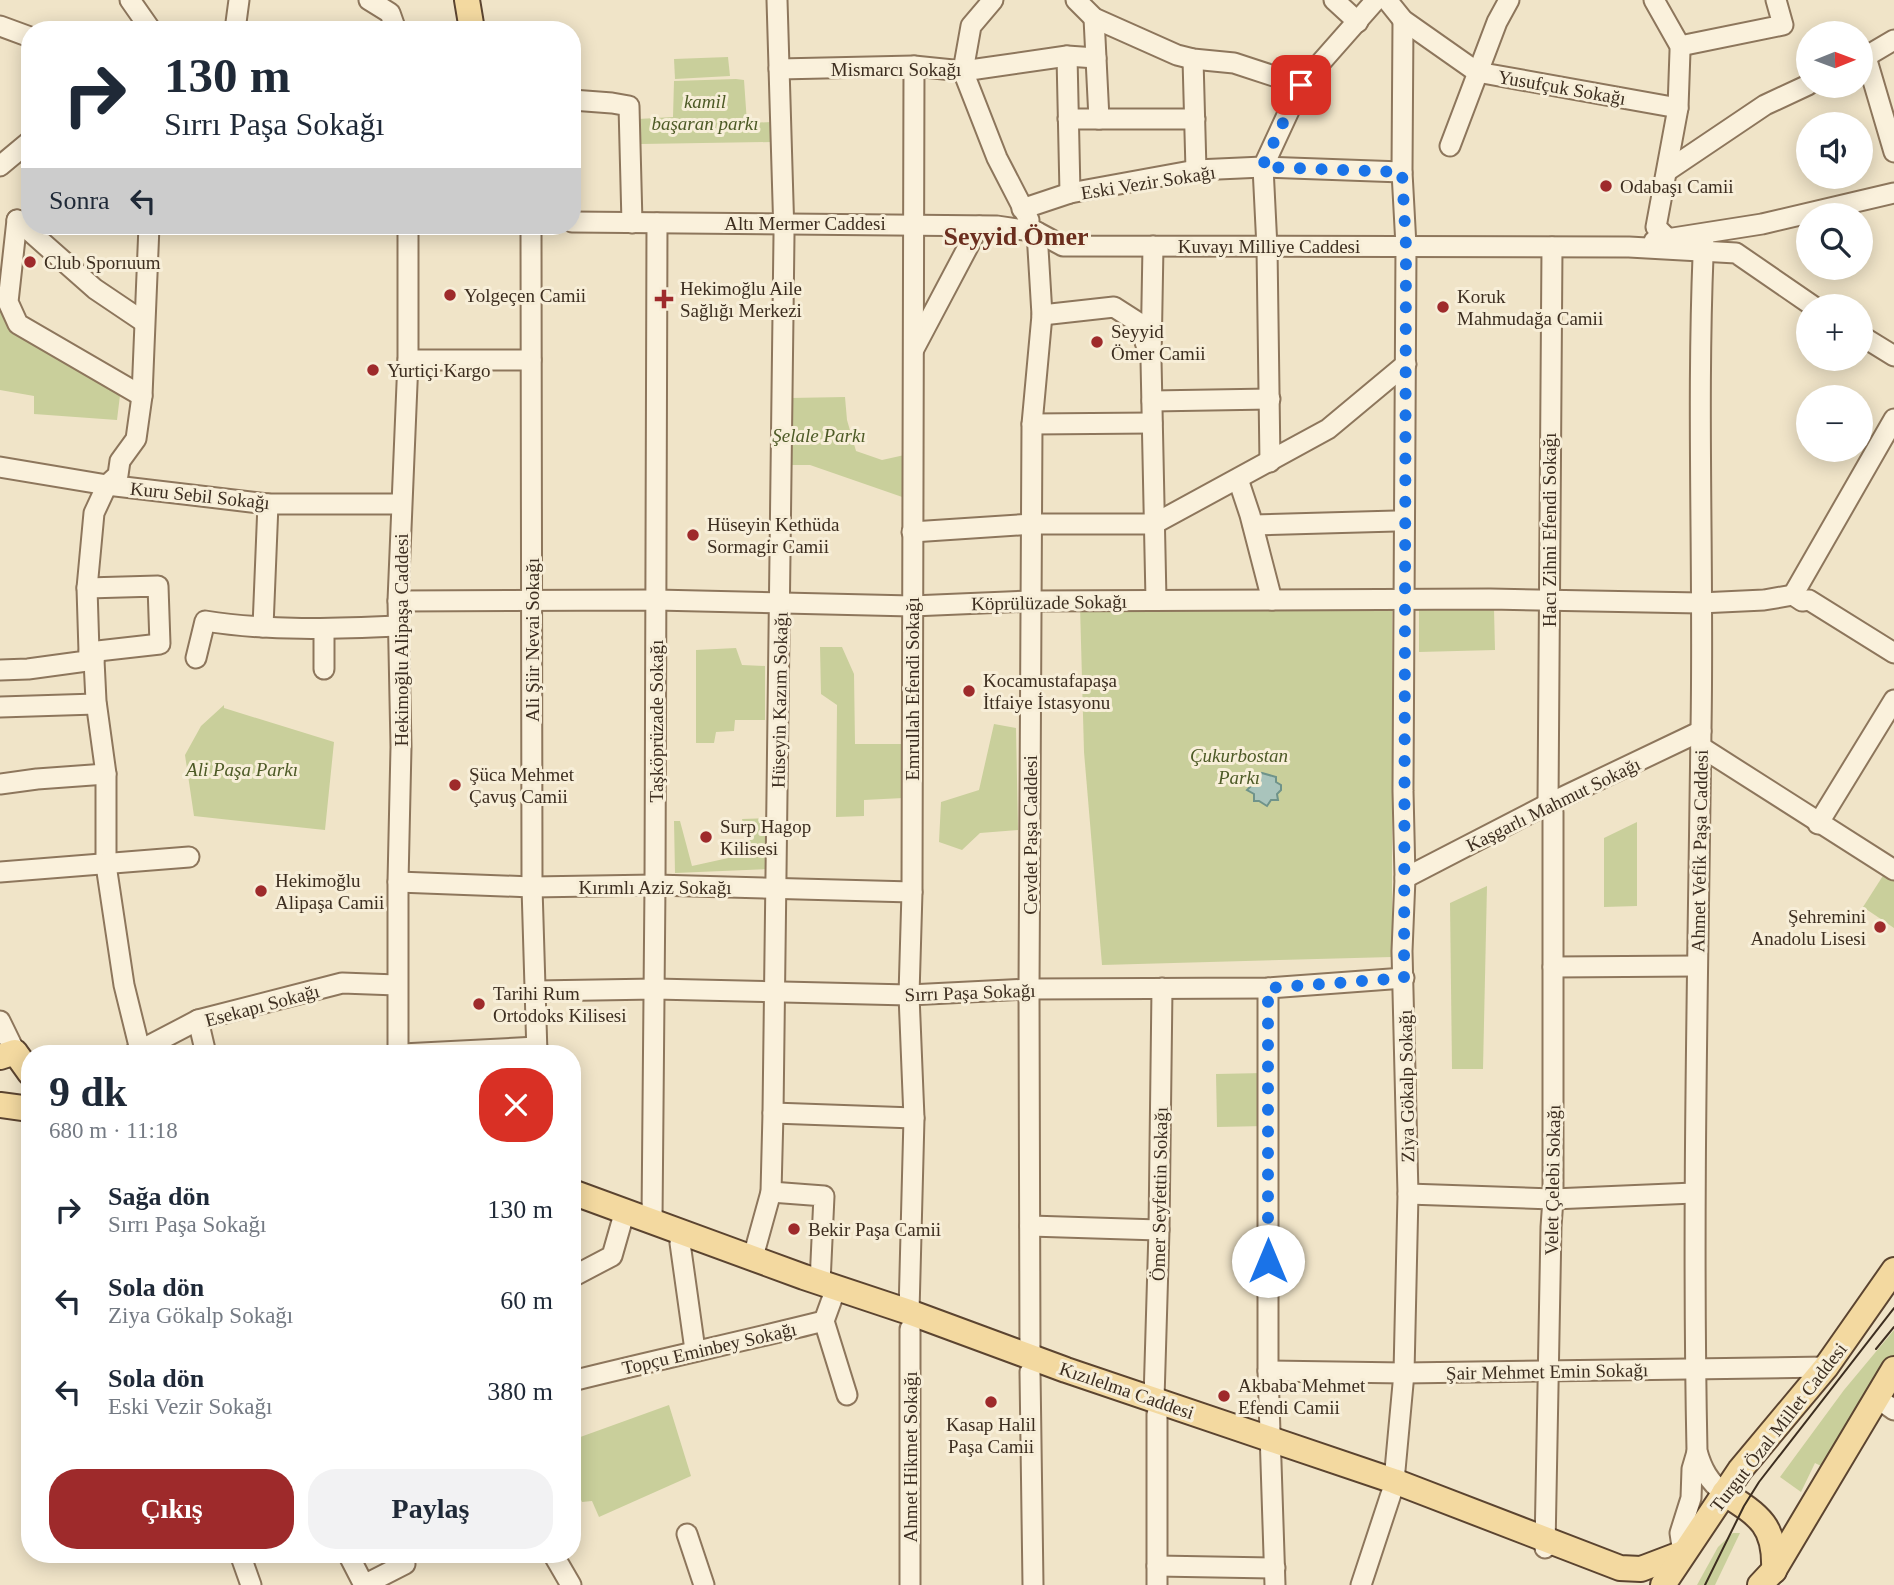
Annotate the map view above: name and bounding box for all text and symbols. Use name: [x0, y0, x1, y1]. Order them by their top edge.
north arrow: [1796, 21, 1872, 98]
map controls: [1796, 21, 1873, 462]
text: 130 m: [164, 48, 291, 103]
icon: right: [49, 49, 140, 140]
pin: [1271, 55, 1331, 115]
street label: Mismarcı Sokağı: [831, 59, 961, 80]
icon: arrive: [1282, 66, 1320, 104]
street label: Yusufçuk Sokağı: [1496, 66, 1627, 109]
park label: kamil başaran parkı: [651, 91, 759, 134]
text: Sırrı Paşa Sokağı: [164, 106, 384, 142]
button: sound: [1796, 112, 1873, 189]
street label: Eski Vezir Sokağı: [1079, 162, 1217, 203]
place label: Odabaşı Camii: [1620, 176, 1733, 197]
marker: Odabaşı Camii: [1598, 178, 1614, 194]
icon: left: [124, 182, 162, 220]
text: Sonra: [49, 186, 110, 215]
button: search: [1796, 203, 1873, 280]
street label: Altı Mermer Caddesi: [724, 213, 886, 234]
district label: Seyyid Ömer: [943, 222, 1089, 251]
street label: Kuvayı Milliye Caddesi: [1178, 236, 1360, 257]
place label: Club Sporıuum: [44, 252, 161, 273]
marker: Club Sporıuum: [22, 254, 38, 270]
place label: Hekimoğlu Aile Sağlığı Merkezi: [680, 278, 802, 321]
place label: Yolgeçen Camii: [464, 285, 586, 306]
place label: Koruk Mahmudağa Camii: [1457, 286, 1603, 329]
marker: Yolgeçen Camii: [442, 287, 458, 303]
marker: Hekimoğlu Aile Sağlığı Merkezi: [654, 289, 674, 309]
button: +: [1796, 294, 1873, 371]
marker: Koruk Mahmudağa Camii: [1435, 299, 1451, 315]
place label: Seyyid Ömer Camii: [1111, 321, 1205, 364]
marker: Seyyid Ömer Camii: [1089, 334, 1105, 350]
place label: Yurtiçi Kargo: [387, 360, 491, 381]
marker: Yurtiçi Kargo: [365, 362, 381, 378]
button: −: [1796, 385, 1873, 462]
park label: Şelale Parkı: [772, 425, 866, 446]
street label: Hacı Zihni Efendi Sokağı: [1539, 433, 1560, 627]
street label: Kuru Sebil Sokağı: [129, 478, 271, 513]
place label: Hüseyin Kethüda Sormagir Camii: [707, 514, 840, 557]
marker: Hüseyin Kethüda Sormagir Camii: [685, 527, 701, 543]
street label: Hekimoğlu Alipaşa Caddesi: [391, 533, 412, 747]
street label: Ali Şiir Nevai Sokağı: [522, 558, 543, 722]
street label: Köprülüzade Sokağı: [971, 591, 1127, 614]
street label: Emrullah Efendi Sokağı: [902, 597, 923, 781]
street label: Hüseyin Kazım Sokağı: [767, 612, 792, 788]
street label: Taşköprüzade Sokağı: [646, 640, 667, 802]
place label: Kocamustafapaşa İtfaiye İstasyonu: [983, 670, 1118, 713]
marker: Kocamustafapaşa İtfaiye İstasyonu: [961, 683, 977, 699]
park label: Çukurbostan Parkı: [1190, 745, 1288, 788]
street label: Ahmet Vefik Paşa Caddesi: [1687, 749, 1712, 953]
street label: Kaşgarlı Mahmut Sokağı: [1463, 753, 1644, 856]
street label: Cevdet Paşa Caddesi: [1020, 755, 1041, 915]
park label: Ali Paşa Parkı: [184, 759, 298, 780]
place label: Şüca Mehmet Çavuş Camii: [469, 764, 575, 807]
marker: Şüca Mehmet Çavuş Camii: [447, 777, 463, 793]
place label: Surp Hagop Kilisesi: [720, 816, 811, 859]
marker: Surp Hagop Kilisesi: [698, 829, 714, 845]
place label: Hekimoğlu Alipaşa Camii: [275, 870, 384, 913]
street label: Kırımlı Aziz Sokağı: [578, 877, 732, 898]
marker: Hekimoğlu Alipaşa Camii: [253, 883, 269, 899]
place label: Şehremini Anadolu Lisesi: [1750, 906, 1866, 949]
marker: Şehremini Anadolu Lisesi: [1872, 919, 1888, 935]
street label: Esekapı Sokağı: [203, 980, 322, 1031]
street label: Sırrı Paşa Sokağı: [904, 980, 1036, 1005]
place label: Tarihi Rum Ortodoks Kilisesi: [493, 983, 627, 1026]
marker: Tarihi Rum Ortodoks Kilisesi: [471, 996, 487, 1012]
street label: Ziya Gökalp Sokağı: [1395, 1009, 1418, 1163]
button: close: [479, 1068, 553, 1142]
text: 9 dk: [49, 1069, 127, 1115]
street label: Velet Çelebi Sokağı: [1541, 1104, 1564, 1256]
street label: Ömer Seyfettin Sokağı: [1147, 1107, 1172, 1281]
text: 680 m · 11:18: [49, 1118, 178, 1143]
text: Sağa dön: [108, 1182, 210, 1211]
icon: right: [49, 1191, 87, 1229]
text: 130 m: [487, 1195, 553, 1224]
text: Sırrı Paşa Sokağı: [108, 1212, 266, 1237]
place label: Bekir Paşa Camii: [808, 1219, 941, 1240]
marker: Bekir Paşa Camii: [786, 1221, 802, 1237]
position arrow: [1231, 1224, 1305, 1298]
text: Sola dön: [108, 1273, 204, 1302]
icon: left: [49, 1282, 87, 1320]
text: 60 m: [500, 1286, 553, 1315]
text: Ziya Gökalp Sokağı: [108, 1303, 293, 1328]
street label: Topçu Eminbey Sokağı: [620, 1318, 798, 1379]
street label: Turgut Özal Millet Caddesi: [1706, 1339, 1851, 1516]
street label: Kızılelma Caddesi: [1057, 1358, 1197, 1423]
street label: Şair Mehmet Emin Sokağı: [1446, 1359, 1648, 1384]
text: Sola dön: [108, 1364, 204, 1393]
street label: Ahmet Hikmet Sokağı: [900, 1372, 921, 1542]
icon: left: [49, 1373, 87, 1411]
place label: Akbaba Mehmet Efendi Camii: [1238, 1375, 1366, 1418]
text: 380 m: [487, 1377, 553, 1406]
marker: Akbaba Mehmet Efendi Camii: [1216, 1388, 1232, 1404]
text: Eski Vezir Sokağı: [108, 1394, 272, 1419]
marker: Kasap Halil Paşa Camii: [983, 1394, 999, 1410]
place label: Kasap Halil Paşa Camii: [946, 1414, 1036, 1457]
button: Çıkış: [49, 1469, 294, 1549]
button: Paylaş: [308, 1469, 553, 1549]

